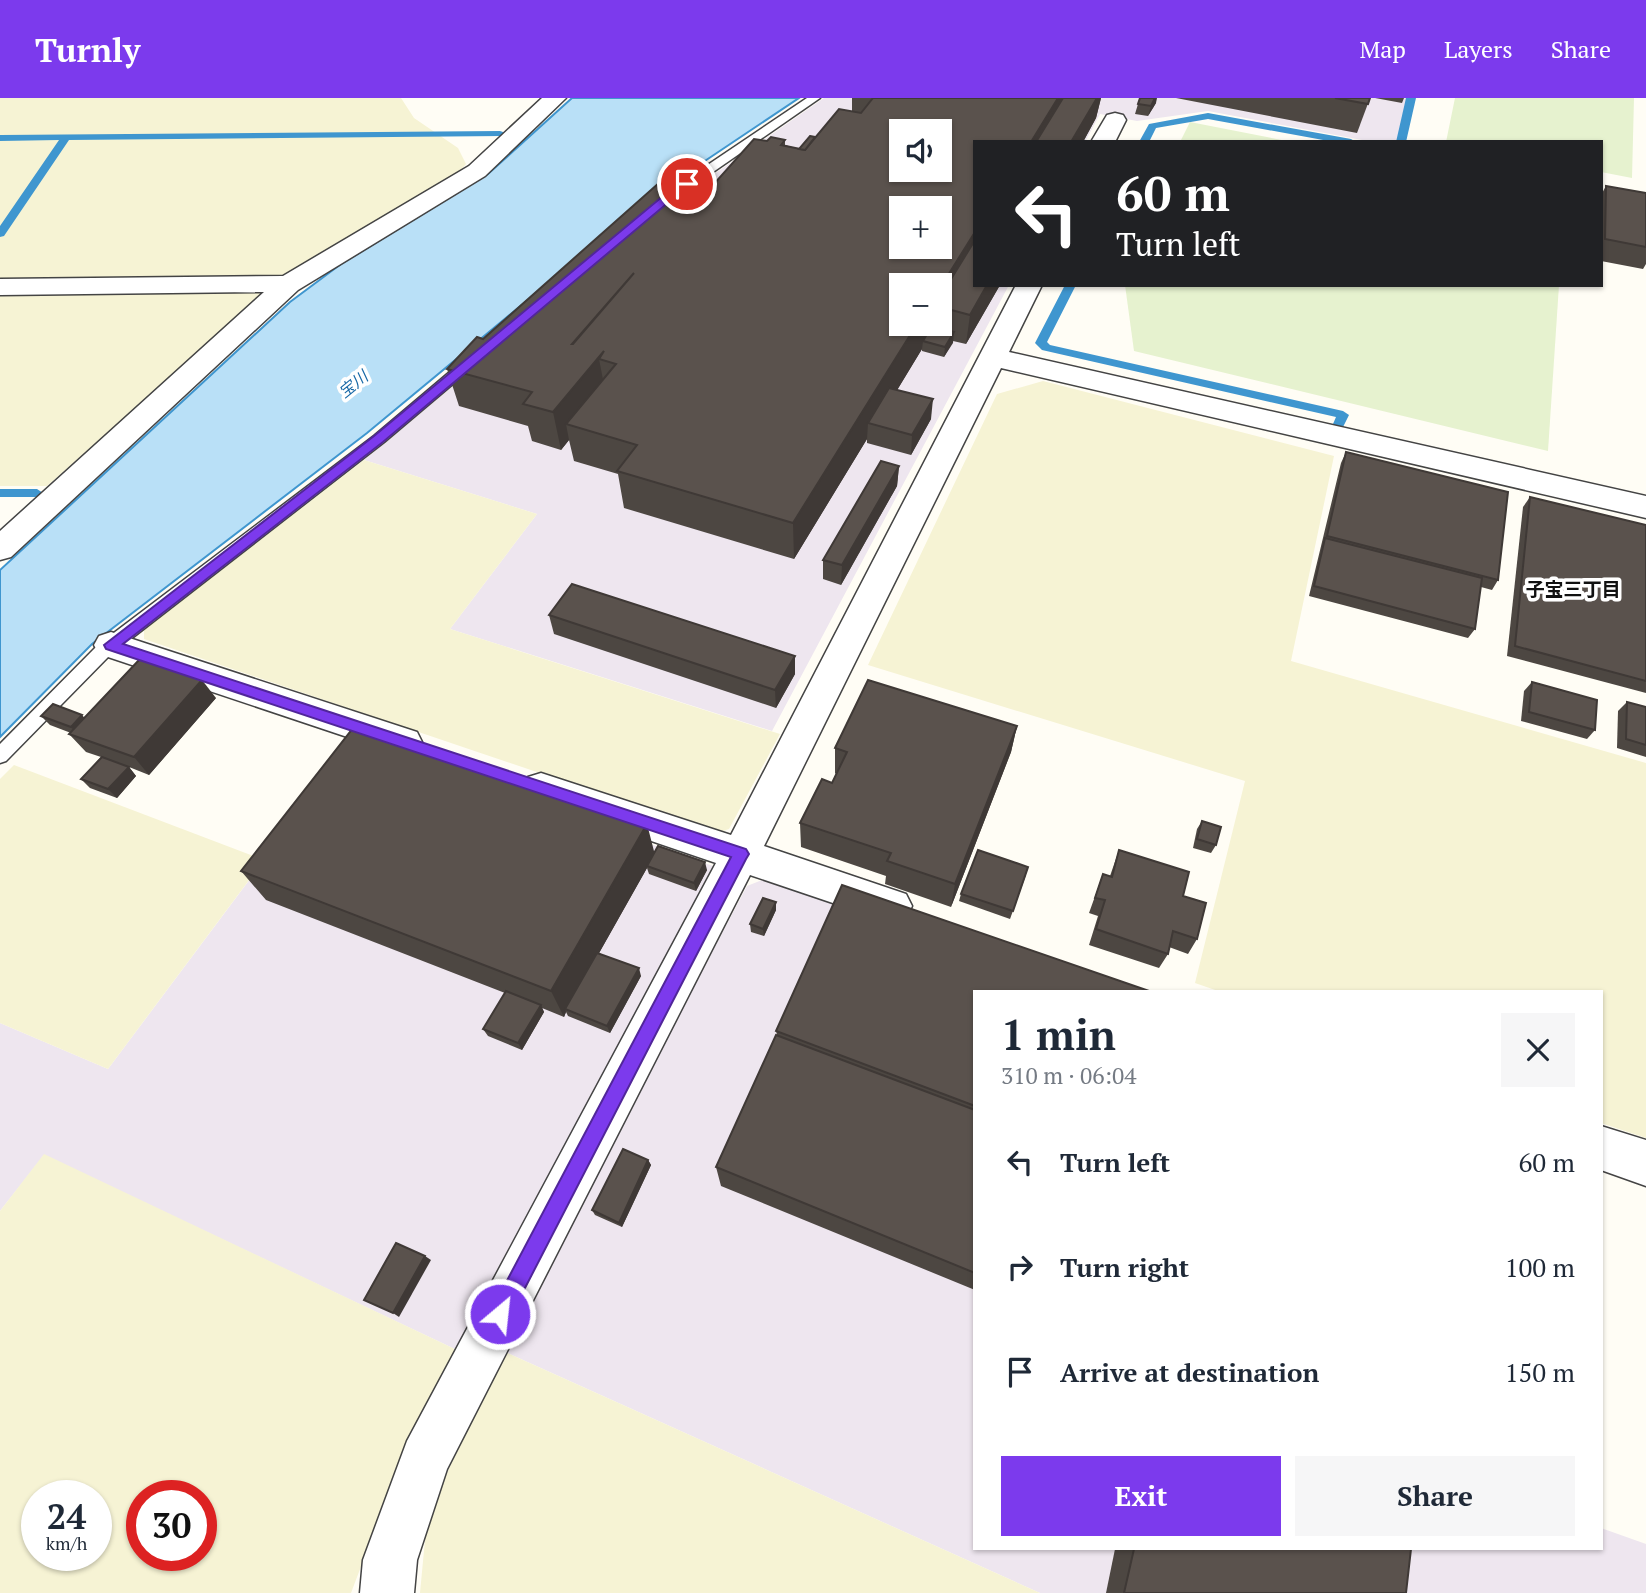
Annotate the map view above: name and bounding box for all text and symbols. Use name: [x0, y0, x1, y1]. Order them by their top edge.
text: Turnly: [35, 28, 140, 71]
text: Map: [1359, 33, 1406, 65]
text: Layers: [1444, 33, 1513, 65]
text: Share: [1551, 33, 1611, 65]
map controls: [889, 119, 952, 336]
button: sound: [889, 119, 952, 182]
pin: [657, 154, 717, 214]
text: 60 m: [1116, 160, 1230, 225]
icon: arrive: [668, 165, 706, 203]
icon: left: [1001, 168, 1092, 259]
button: +: [889, 196, 952, 259]
text: Turn left: [1116, 223, 1240, 265]
button: −: [889, 273, 952, 336]
water label: 宝川: [334, 364, 374, 403]
district label: 子宝三丁目: [1525, 576, 1621, 601]
text: 1 min: [1001, 1006, 1116, 1062]
button: close: [1501, 1013, 1575, 1087]
text: 310 m · 06:04: [1001, 1060, 1136, 1091]
icon: left: [1001, 1143, 1039, 1181]
text: Turn left: [1060, 1145, 1170, 1179]
text: 60 m: [1519, 1145, 1575, 1179]
icon: right: [1001, 1248, 1039, 1286]
text: Turn right: [1060, 1250, 1189, 1284]
text: 100 m: [1505, 1250, 1575, 1284]
position arrow: [463, 1277, 537, 1351]
icon: arrive: [1001, 1353, 1039, 1391]
text: Arrive at destination: [1060, 1355, 1319, 1389]
text: 150 m: [1505, 1355, 1575, 1389]
button: Exit: [1001, 1456, 1281, 1536]
button: Share: [1295, 1456, 1575, 1536]
speed limit sign: 30: [126, 1480, 217, 1571]
text: 24: [47, 1493, 86, 1539]
text: km/h: [46, 1531, 87, 1555]

